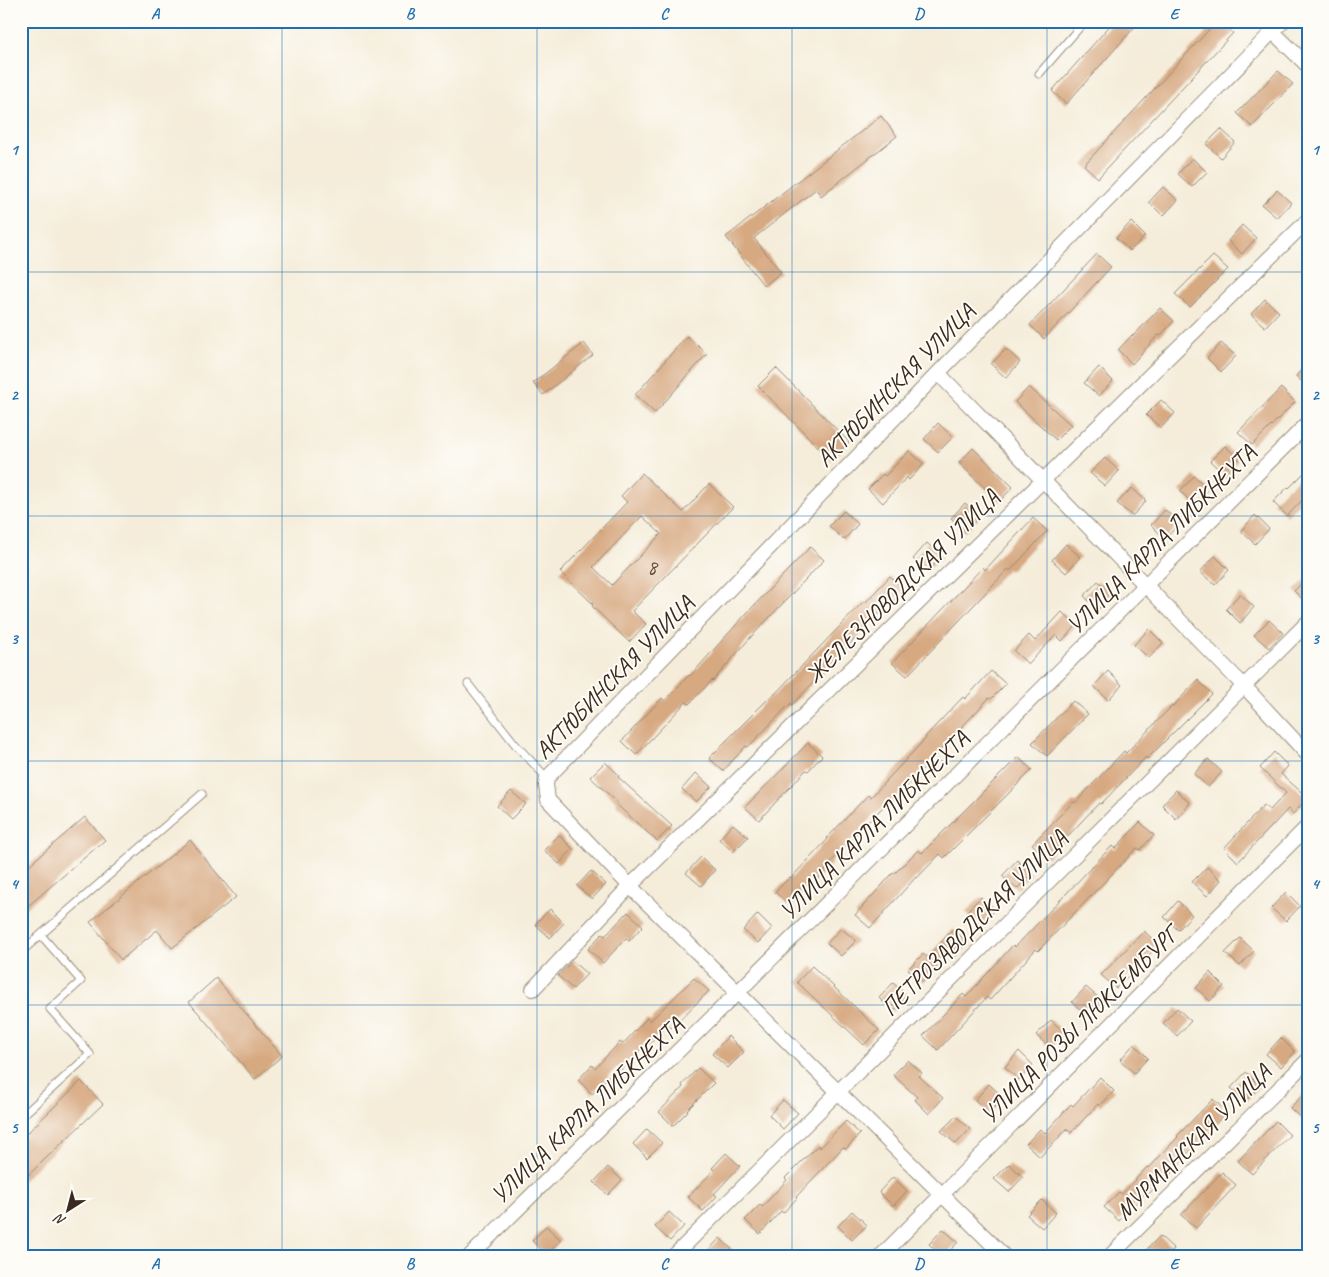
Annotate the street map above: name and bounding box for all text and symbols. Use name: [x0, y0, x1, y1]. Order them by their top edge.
text: A: [151, 4, 161, 24]
text: B: [406, 4, 416, 24]
text: C: [660, 4, 670, 24]
text: D: [914, 4, 925, 24]
text: E: [1170, 4, 1181, 24]
text: 1: [10, 140, 19, 160]
text: 1: [1311, 140, 1320, 160]
street label: АКТЮБИНСКАЯ УЛИЦА: [809, 296, 982, 473]
text: 2: [10, 385, 19, 405]
text: 2: [1311, 385, 1320, 405]
street label: УЛИЦА КАРЛА ЛИБКНЕХТА: [1060, 437, 1263, 640]
street label: ЖЕЛЕЗНОВОДСКАЯ УЛИЦА: [799, 482, 1006, 689]
house number: 8: [647, 554, 659, 580]
street label: АКТЮБИНСКАЯ УЛИЦА: [528, 588, 701, 765]
text: 3: [10, 629, 19, 649]
text: 3: [1311, 629, 1320, 649]
street label: УЛИЦА КАРЛА ЛИБКНЕХТА: [773, 723, 976, 926]
street label: ПЕТРОЗАВОДСКАЯ УЛИЦА: [875, 823, 1074, 1022]
text: 4: [10, 874, 19, 894]
text: 4: [1311, 874, 1320, 894]
street label: УЛИЦА РОЗЫ ЛЮКСЕМБУРГ: [974, 916, 1188, 1130]
street label: УЛИЦА КАРЛА ЛИБКНЕХТА: [485, 1010, 690, 1210]
street label: МУРМАНСКАЯ УЛИЦА: [1109, 1057, 1278, 1226]
text: 5: [11, 1118, 20, 1138]
text: 5: [1312, 1118, 1321, 1138]
north arrow: [42, 1184, 92, 1234]
text: N: [50, 1209, 69, 1230]
text: A: [151, 1254, 161, 1274]
text: B: [406, 1254, 416, 1274]
text: C: [660, 1254, 670, 1274]
text: D: [914, 1254, 925, 1274]
text: E: [1170, 1254, 1181, 1274]

